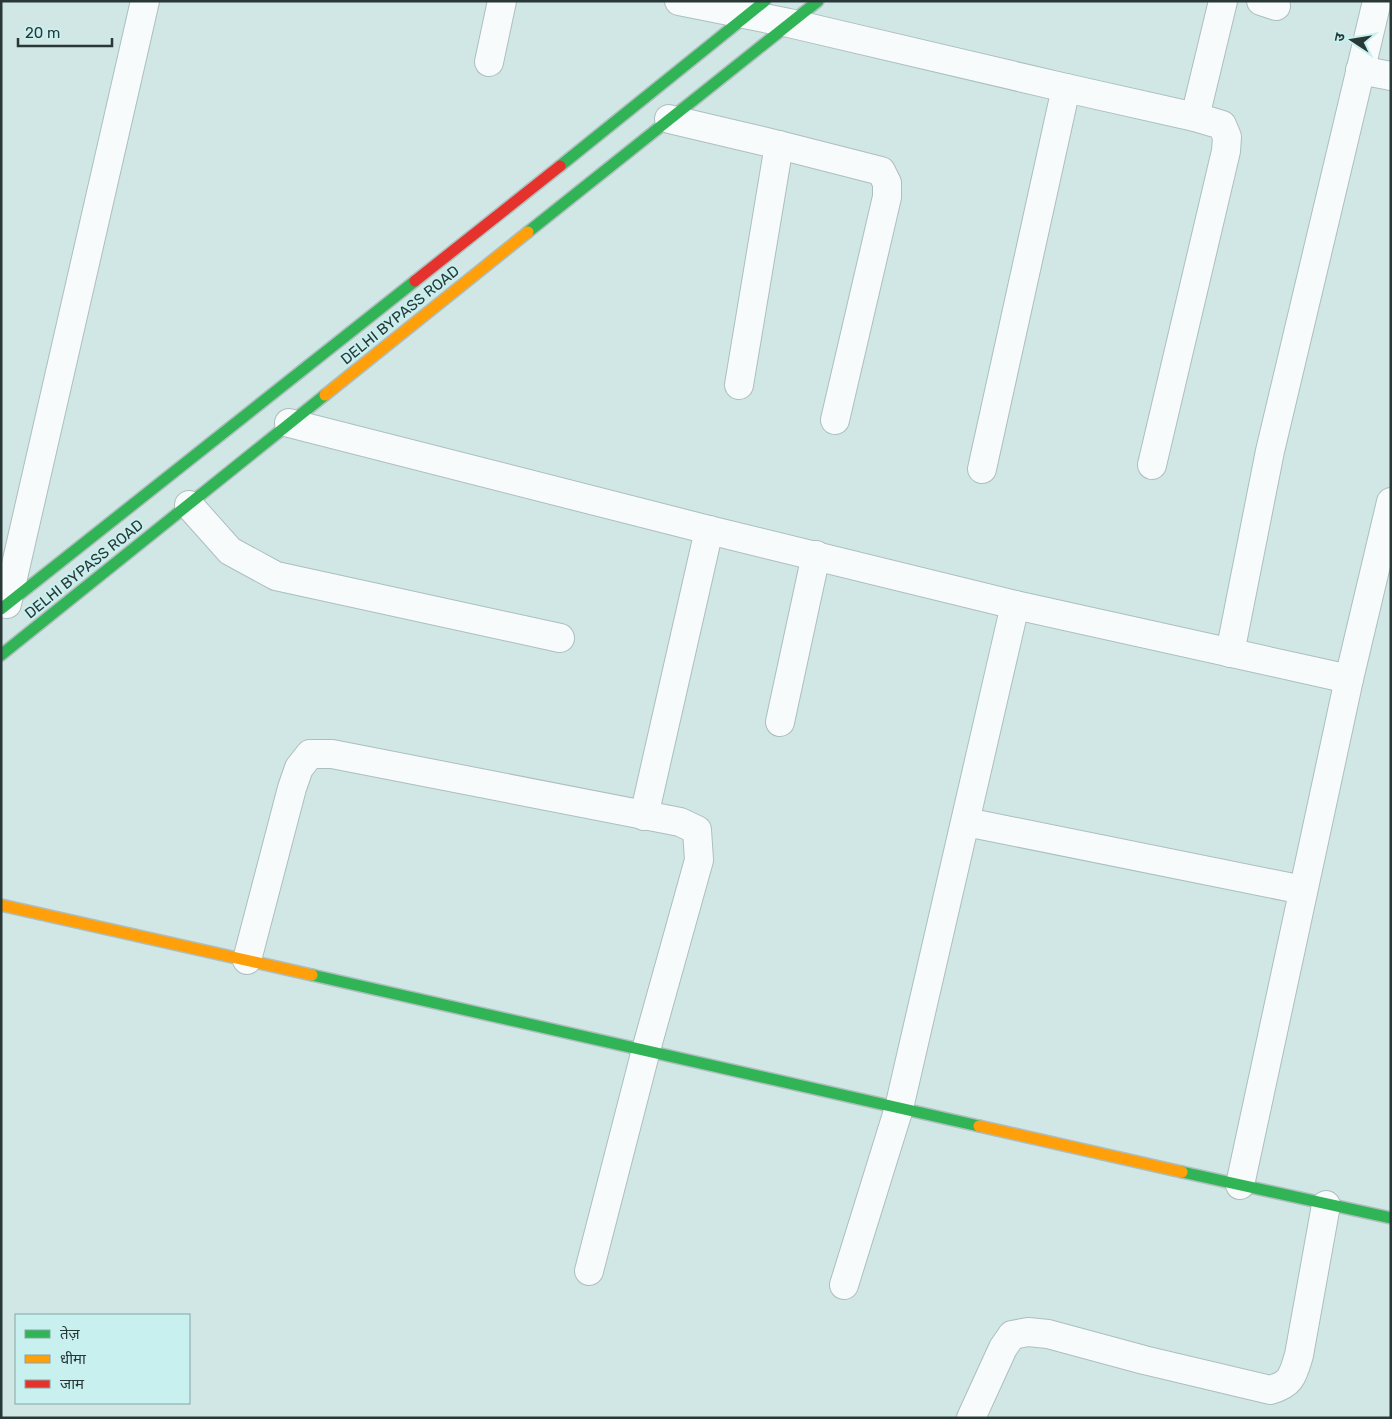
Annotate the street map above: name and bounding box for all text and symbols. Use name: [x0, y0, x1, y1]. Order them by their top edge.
scale bar: [18, 15, 111, 47]
north arrow: [1327, 15, 1377, 65]
text: 20 m: [25, 24, 60, 42]
text: उ: [1331, 31, 1349, 43]
street label: DELHI BYPASS ROAD: [337, 262, 463, 368]
street label: DELHI BYPASS ROAD: [21, 516, 147, 622]
legend: [15, 1314, 190, 1404]
text: तेज़: [60, 1325, 81, 1343]
text: धीमा: [60, 1350, 87, 1368]
text: जाम: [60, 1375, 85, 1393]

